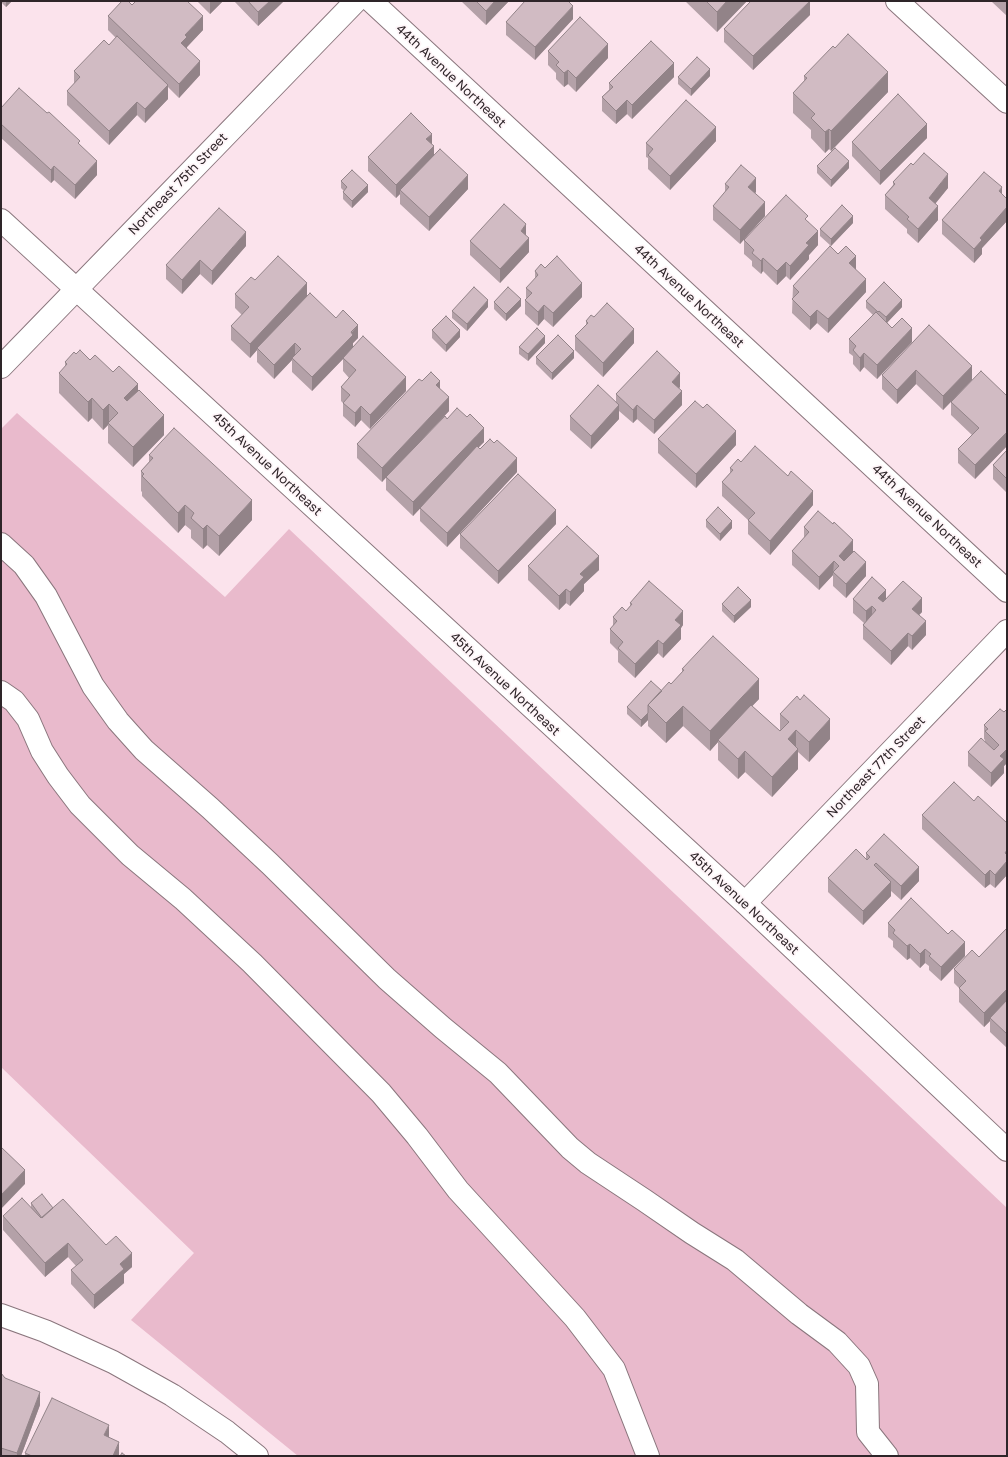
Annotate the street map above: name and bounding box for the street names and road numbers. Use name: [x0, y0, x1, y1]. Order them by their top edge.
street label: 44th Avenue Northeast: [393, 21, 509, 131]
street label: Northeast 75th Street: [125, 130, 231, 238]
street label: 44th Avenue Northeast: [631, 241, 747, 351]
street label: 45th Avenue Northeast: [209, 409, 325, 519]
street label: 44th Avenue Northeast: [869, 461, 985, 571]
street label: 45th Avenue Northeast: [447, 629, 563, 739]
street label: Northeast 77th Street: [823, 713, 929, 821]
street label: 45th Avenue Northeast: [686, 848, 802, 958]

